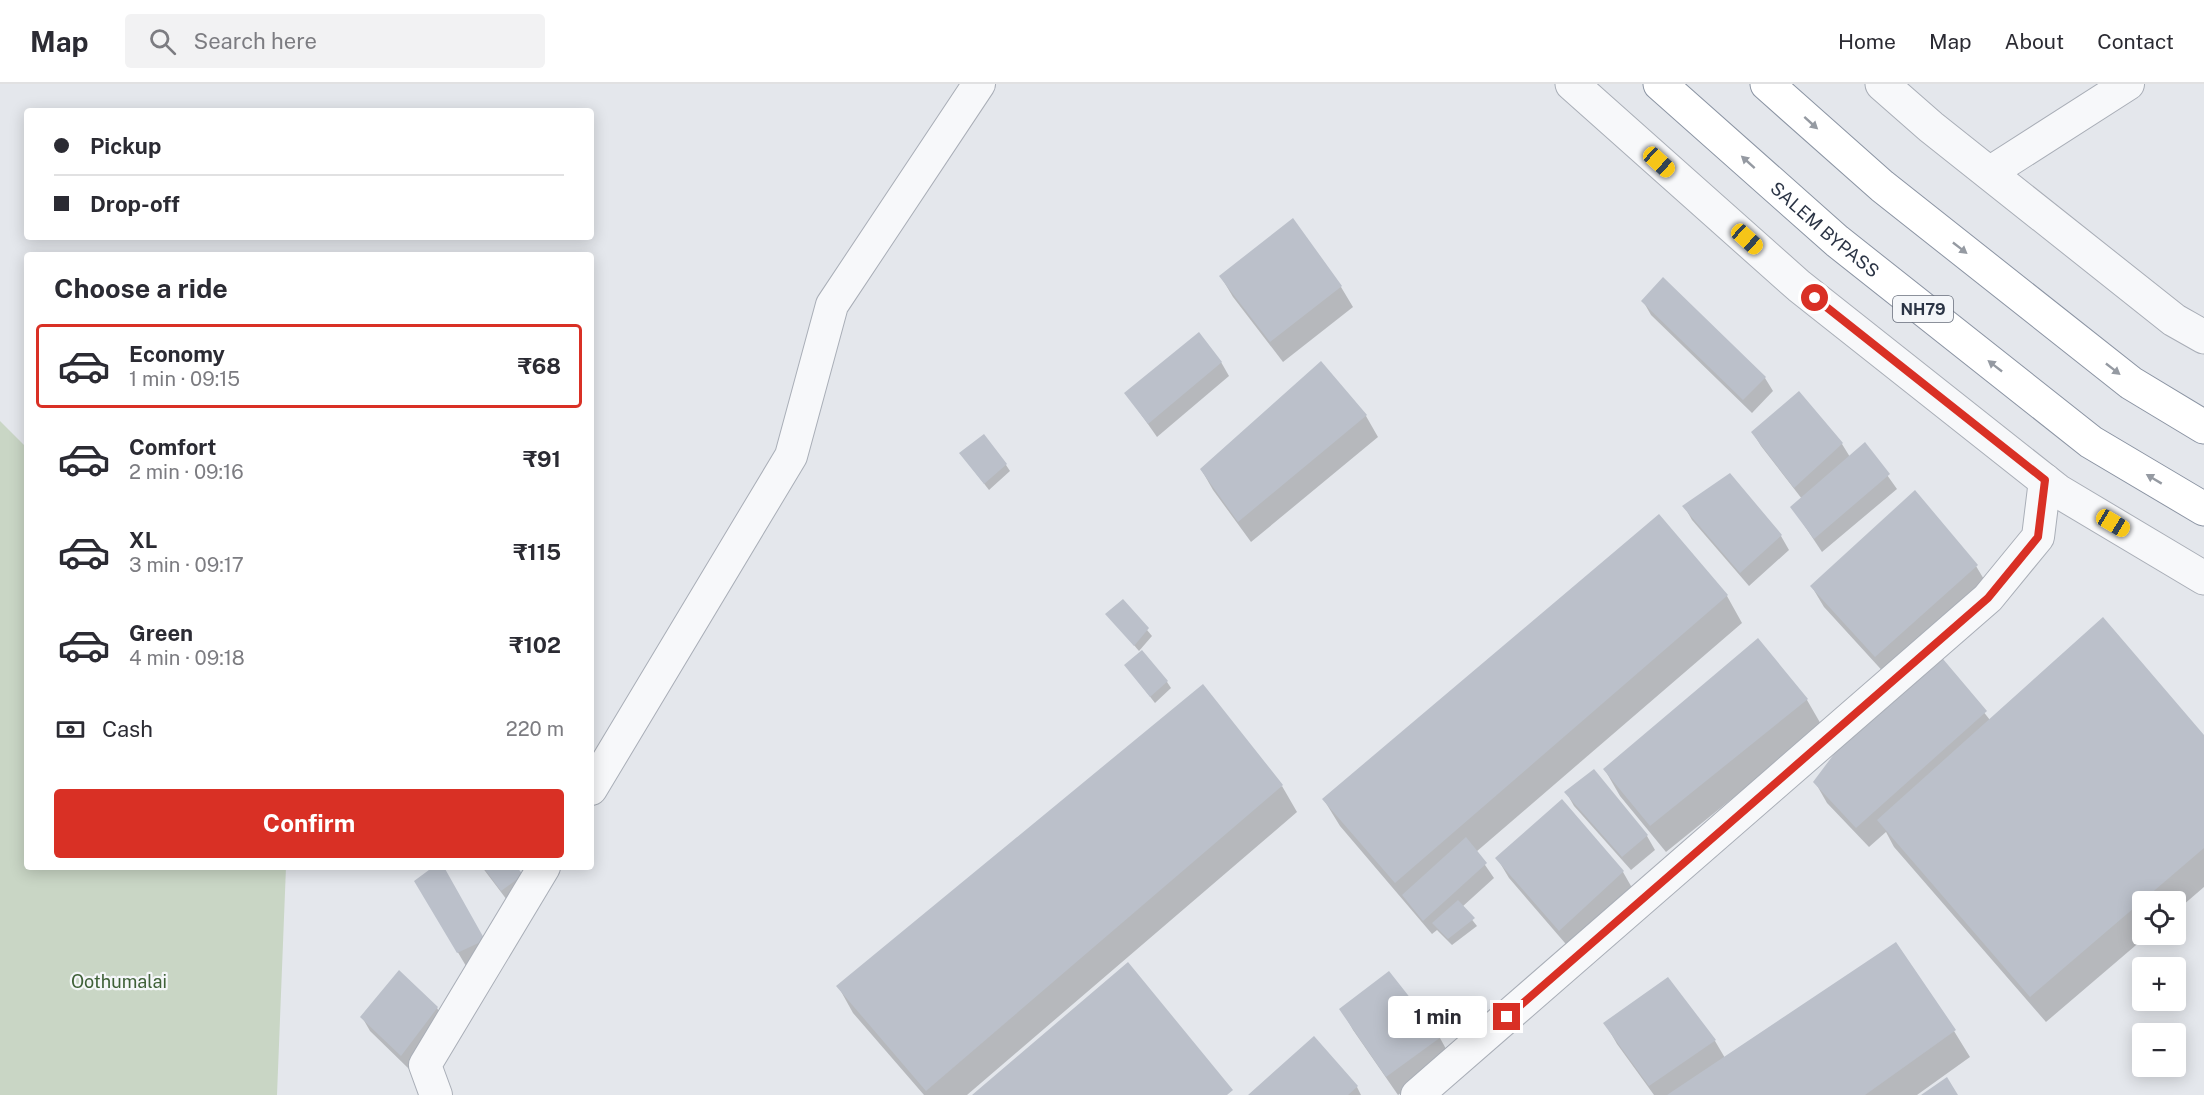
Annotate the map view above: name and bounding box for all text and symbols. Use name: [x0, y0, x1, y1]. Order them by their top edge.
search box: [125, 14, 545, 68]
text: Map: [30, 25, 89, 58]
icon: search: [146, 25, 179, 58]
text: Search here: [194, 28, 317, 54]
text: Home: [1838, 29, 1896, 54]
text: Map: [1929, 29, 1972, 54]
text: About: [2005, 29, 2064, 54]
text: Contact: [2097, 29, 2174, 54]
one-way arrow: [1803, 116, 1818, 130]
text: Pickup: [90, 133, 161, 159]
car: [1640, 143, 1678, 181]
one-way arrow: [1741, 156, 1756, 169]
street label: SALEM BYPASS: [1767, 177, 1884, 281]
text: Drop-off: [90, 191, 180, 217]
car: [1728, 220, 1766, 258]
one-way arrow: [1952, 241, 1968, 254]
text: Choose a ride: [54, 272, 228, 304]
route start: [1801, 284, 1828, 311]
road number: NH79: [1893, 296, 1953, 322]
icon: car: [57, 339, 111, 393]
text: Economy: [129, 341, 225, 367]
text: ₹68: [518, 353, 561, 379]
one-way arrow: [1988, 360, 2003, 372]
one-way arrow: [2105, 362, 2121, 375]
text: 1 min · 09:15: [129, 367, 240, 391]
icon: car: [57, 432, 111, 486]
text: Comfort: [129, 434, 216, 460]
text: ₹91: [523, 446, 561, 472]
text: 2 min · 09:16: [129, 460, 244, 484]
one-way arrow: [2145, 474, 2162, 484]
car: [2093, 506, 2133, 540]
icon: car: [57, 525, 111, 579]
text: XL: [129, 527, 157, 553]
text: ₹115: [513, 539, 561, 565]
text: 3 min · 09:17: [129, 553, 244, 577]
icon: car: [57, 618, 111, 672]
text: Green: [129, 620, 193, 646]
text: ₹102: [509, 632, 561, 658]
text: 4 min · 09:18: [129, 646, 245, 670]
icon: cash: [54, 713, 87, 746]
text: Cash: [102, 716, 153, 742]
text: 220 m: [506, 717, 564, 741]
button: Confirm: [54, 789, 564, 858]
map controls: [2132, 891, 2186, 1077]
button: locate: [2132, 891, 2186, 945]
button: +: [2132, 957, 2186, 1011]
park label: Oothumalai: [71, 971, 167, 992]
callout: 1 min: [1387, 996, 1486, 1038]
route end: [1493, 1003, 1520, 1030]
text: 1 min: [1413, 1005, 1462, 1029]
button: −: [2132, 1023, 2186, 1077]

